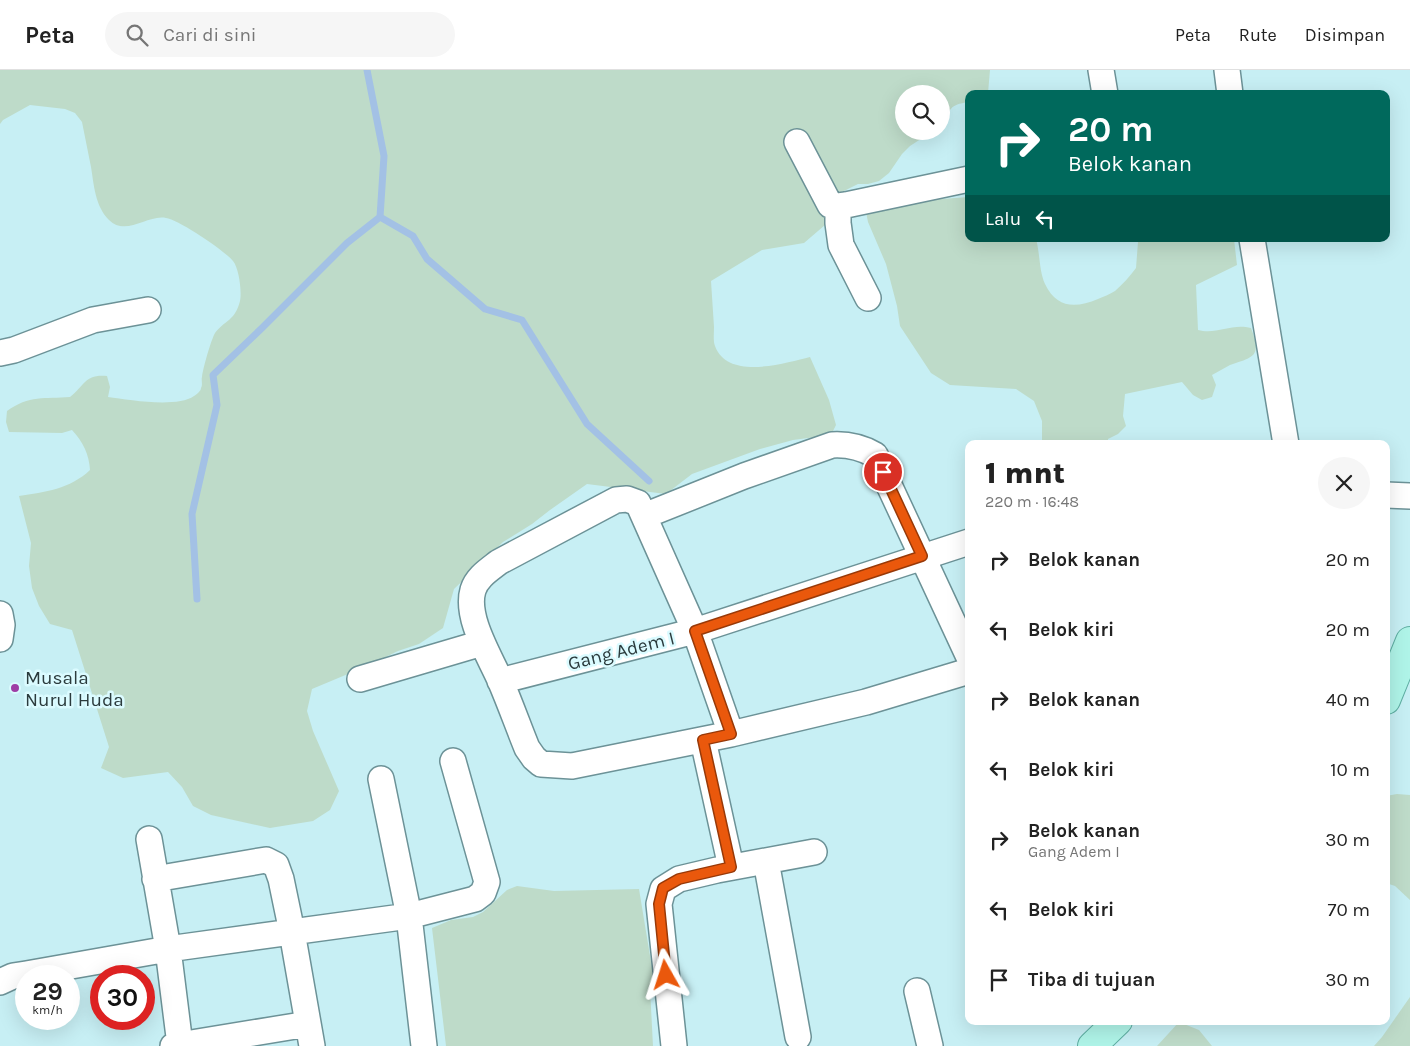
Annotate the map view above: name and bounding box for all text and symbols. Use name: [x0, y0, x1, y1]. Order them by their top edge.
search box: [105, 12, 455, 57]
text: Peta: [25, 21, 75, 49]
icon: search: [123, 21, 151, 49]
text: Cari di sini: [163, 24, 257, 46]
text: Peta: [1175, 24, 1211, 46]
text: Rute: [1239, 24, 1277, 46]
text: Disimpan: [1305, 24, 1385, 46]
map controls: [895, 85, 950, 140]
button: search: [895, 85, 950, 140]
text: 20 m: [1068, 109, 1153, 150]
icon: right: [985, 110, 1050, 175]
text: Belok kanan: [1068, 151, 1192, 177]
icon: left: [1031, 205, 1059, 233]
text: Lalu: [985, 208, 1021, 230]
pin: [862, 451, 904, 493]
text: 1 mnt: [985, 455, 1065, 491]
button: close: [1318, 457, 1370, 509]
icon: arrive: [869, 458, 897, 486]
text: 220 m · 16:48: [985, 492, 1079, 511]
icon: right: [985, 546, 1013, 574]
text: Belok kanan: [1028, 549, 1140, 571]
text: 20 m: [1325, 549, 1370, 571]
icon: left: [985, 616, 1013, 644]
text: Belok kiri: [1028, 619, 1114, 641]
text: 20 m: [1325, 619, 1370, 641]
street label: Gang Adem I: [566, 627, 677, 675]
place label: Musala Nurul Huda: [25, 667, 124, 711]
marker: Musala Nurul Huda: [9, 682, 21, 694]
icon: right: [985, 686, 1013, 714]
text: Belok kanan: [1028, 689, 1140, 711]
text: 40 m: [1326, 689, 1370, 711]
icon: left: [985, 756, 1013, 784]
text: Belok kiri: [1028, 759, 1114, 781]
text: 10 m: [1330, 759, 1370, 781]
text: Belok kanan: [1028, 820, 1140, 842]
icon: right: [985, 826, 1013, 854]
text: 30 m: [1325, 829, 1370, 851]
text: Gang Adem I: [1028, 842, 1120, 861]
icon: left: [985, 896, 1013, 924]
text: Belok kiri: [1028, 899, 1114, 921]
text: 70 m: [1328, 899, 1370, 921]
position arrow: [639, 948, 691, 1000]
speed limit sign: 30: [90, 965, 155, 1030]
icon: arrive: [985, 966, 1013, 994]
text: Tiba di tujuan: [1028, 969, 1155, 991]
text: 30 m: [1325, 969, 1370, 991]
text: 29: [32, 977, 63, 1006]
text: km/h: [32, 1003, 63, 1017]

